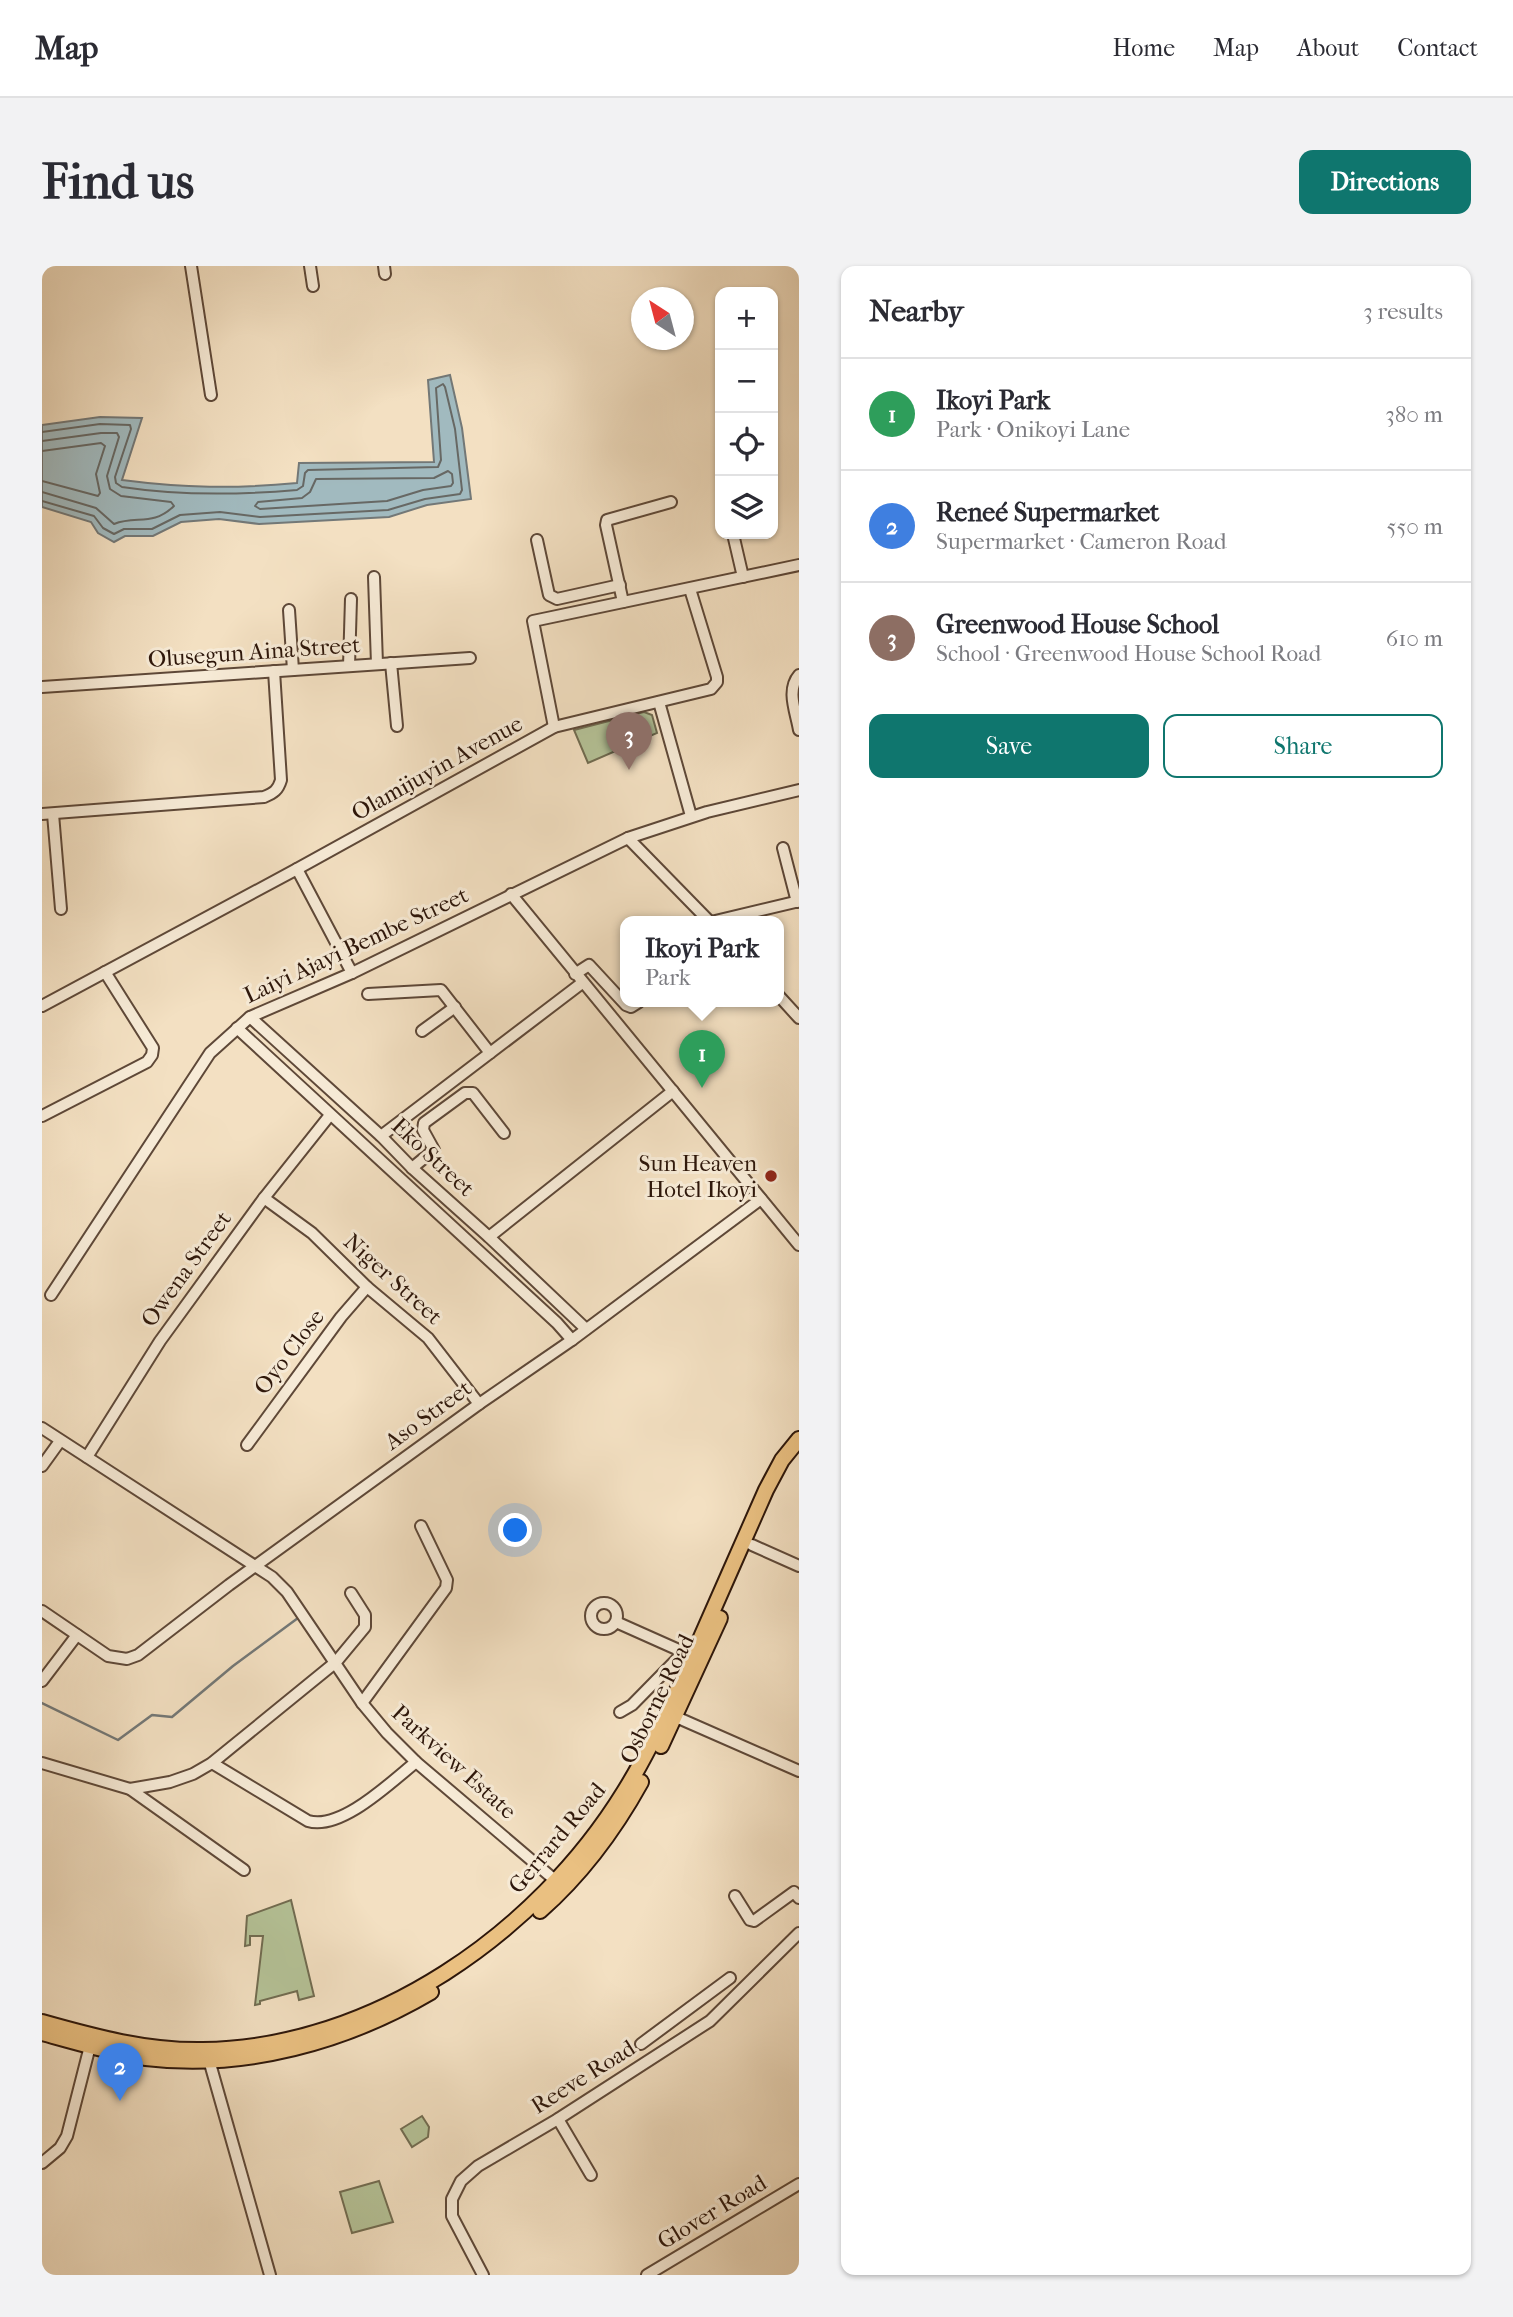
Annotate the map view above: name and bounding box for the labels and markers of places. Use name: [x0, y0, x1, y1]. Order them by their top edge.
pin: 3: [606, 712, 652, 770]
pin: 1: [679, 1030, 725, 1088]
place label: Sun Heaven Hotel Ikoyi: [639, 1150, 758, 1203]
marker: Sun Heaven Hotel Ikoyi: [763, 1168, 779, 1184]
pin: 2: [97, 2043, 143, 2101]

